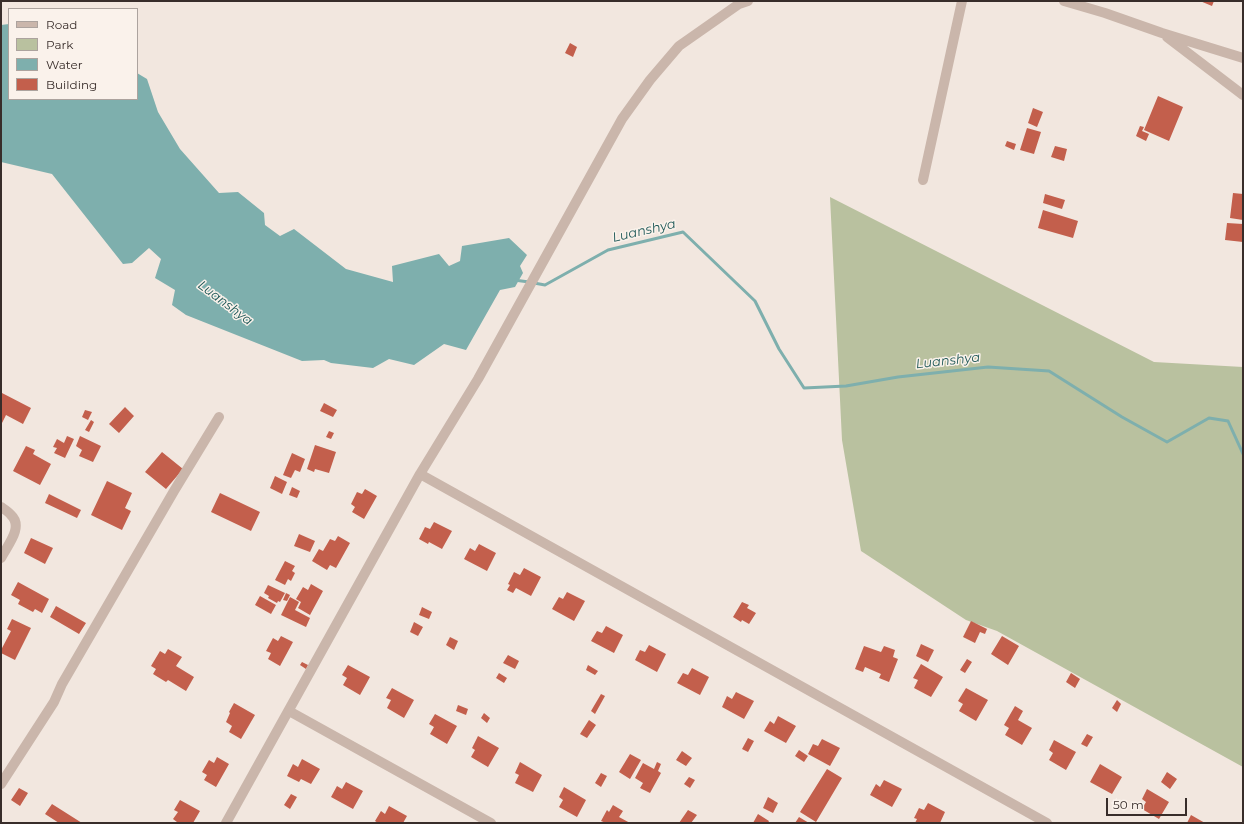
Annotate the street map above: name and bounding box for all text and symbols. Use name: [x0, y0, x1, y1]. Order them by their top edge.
legend: [8, 8, 138, 100]
text: Road: [46, 17, 77, 32]
text: Park: [46, 37, 73, 52]
text: Water: [46, 57, 82, 72]
text: Building: [46, 77, 97, 92]
water label: Luanshya: [611, 216, 677, 246]
water label: Luanshya: [195, 277, 255, 329]
water label: Luanshya: [915, 350, 981, 372]
scale bar: [1108, 790, 1189, 816]
text: 50 m: [1113, 797, 1144, 812]

